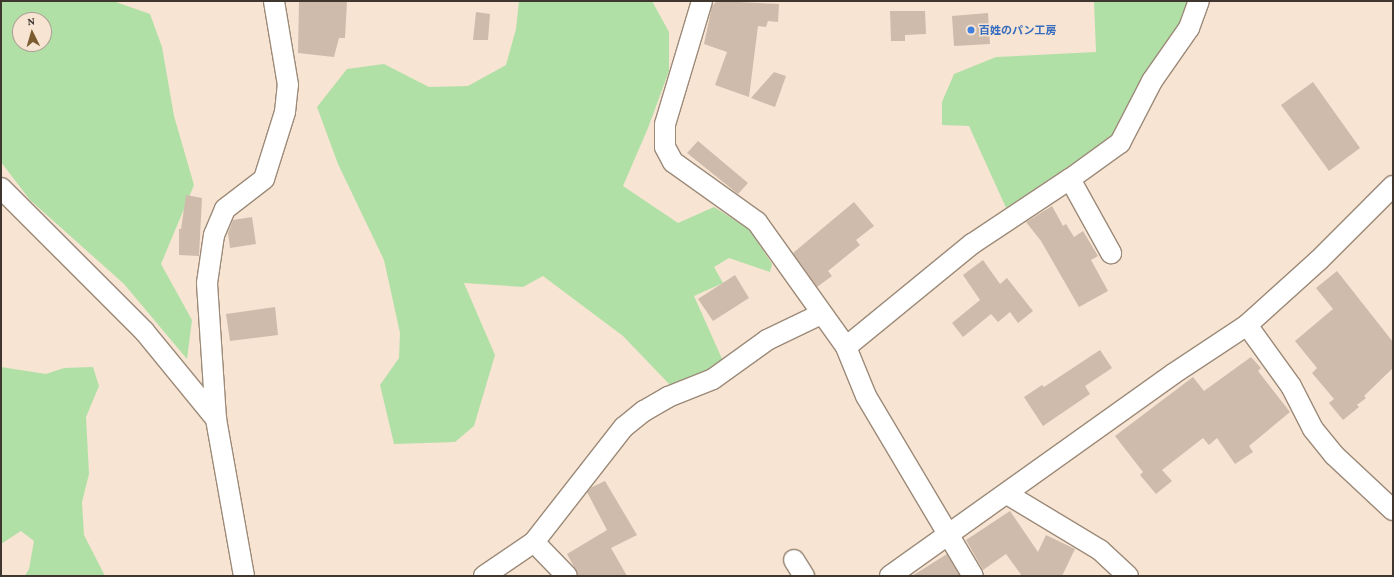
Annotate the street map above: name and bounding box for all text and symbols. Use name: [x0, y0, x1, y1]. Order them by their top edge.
north arrow: [12, 12, 52, 52]
text: N: [27, 15, 35, 27]
place label: 百姓のパン工房: [979, 23, 1056, 37]
marker: 百姓のパン工房: [966, 25, 976, 35]

